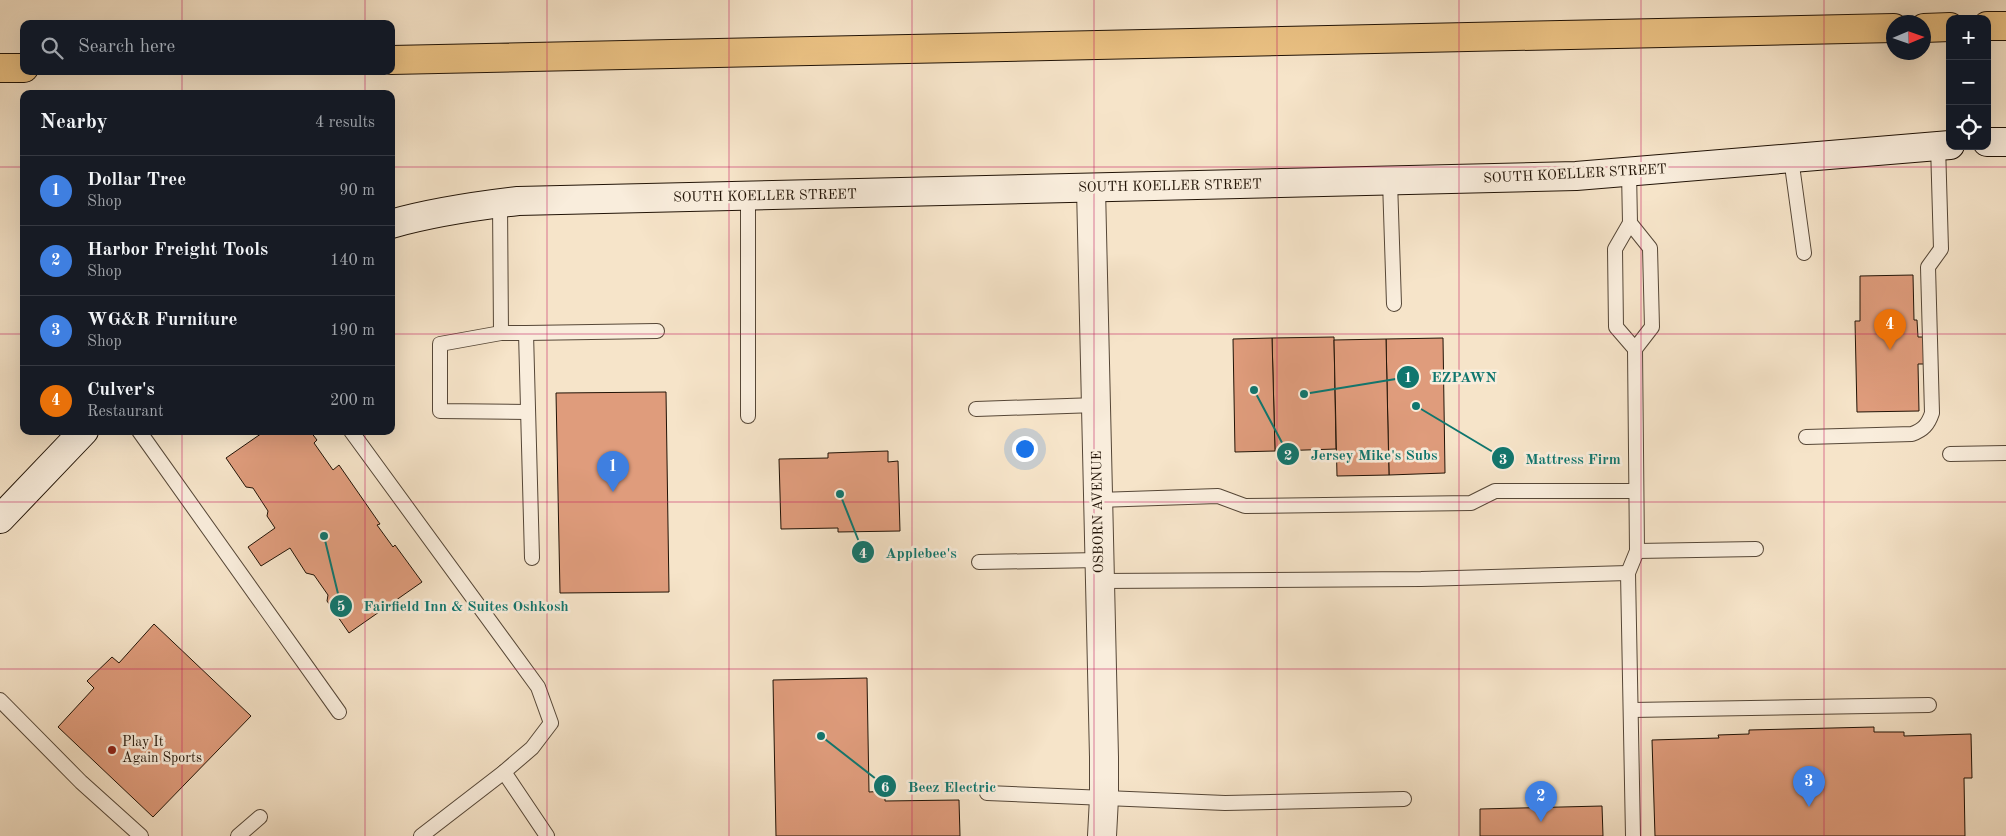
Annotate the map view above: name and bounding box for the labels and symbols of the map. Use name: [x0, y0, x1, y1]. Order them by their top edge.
north arrow: [1886, 15, 1931, 60]
street label: SOUTH KOELLER STREET: [1483, 162, 1667, 186]
street label: SOUTH KOELLER STREET: [1078, 177, 1262, 195]
street label: SOUTH KOELLER STREET: [673, 187, 857, 205]
pin: 4: [1874, 309, 1906, 350]
callout: EZPAWN: [1396, 362, 1507, 392]
text: 1: [1404, 371, 1412, 386]
text: EZPAWN: [1431, 371, 1497, 386]
your location: [1012, 436, 1038, 462]
callout: Jersey Mike's Subs: [1275, 439, 1447, 469]
callout: Mattress Firm: [1491, 443, 1631, 473]
text: 2: [1284, 449, 1292, 464]
text: Jersey Mike's Subs: [1311, 449, 1437, 464]
street label: OSBORN AVENUE: [1090, 450, 1106, 574]
pin: 1: [597, 451, 629, 492]
text: 3: [1499, 453, 1507, 468]
text: Mattress Firm: [1525, 453, 1621, 468]
callout: Applebee's: [850, 537, 967, 567]
text: 4: [859, 547, 867, 562]
text: Applebee's: [885, 547, 957, 562]
callout: Fairfield Inn & Suites Oshkosh: [328, 591, 579, 621]
text: 5: [337, 600, 345, 615]
text: Fairfield Inn & Suites Oshkosh: [363, 600, 569, 615]
place label: Play It Again Sports: [122, 735, 202, 765]
marker: Play It Again Sports: [106, 744, 118, 756]
pin: 3: [1793, 766, 1825, 807]
callout: Beez Electric: [873, 771, 1006, 801]
text: 6: [881, 781, 890, 796]
text: Beez Electric: [908, 781, 996, 796]
pin: 2: [1525, 781, 1557, 822]

